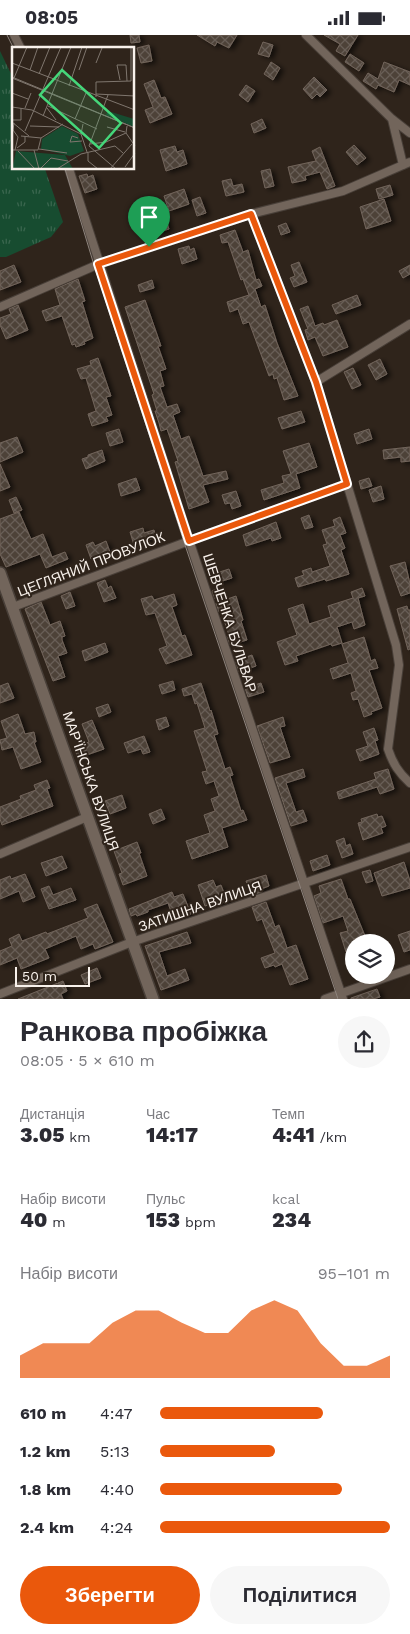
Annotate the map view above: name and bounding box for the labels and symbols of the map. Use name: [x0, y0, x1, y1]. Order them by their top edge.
inset map: [12, 47, 135, 170]
pin: [128, 196, 170, 247]
street label: ЦЕГЛЯНИЙ ПРОВУЛОК: [15, 527, 168, 599]
street label: ШЕВЧЕНКА БУЛЬВАР: [200, 552, 260, 694]
street label: МАР'ЇНСЬКА ВУЛИЦЯ: [60, 709, 122, 853]
street label: ЗАТИШНА ВУЛИЦЯ: [136, 877, 264, 935]
scale bar: [15, 964, 90, 987]

